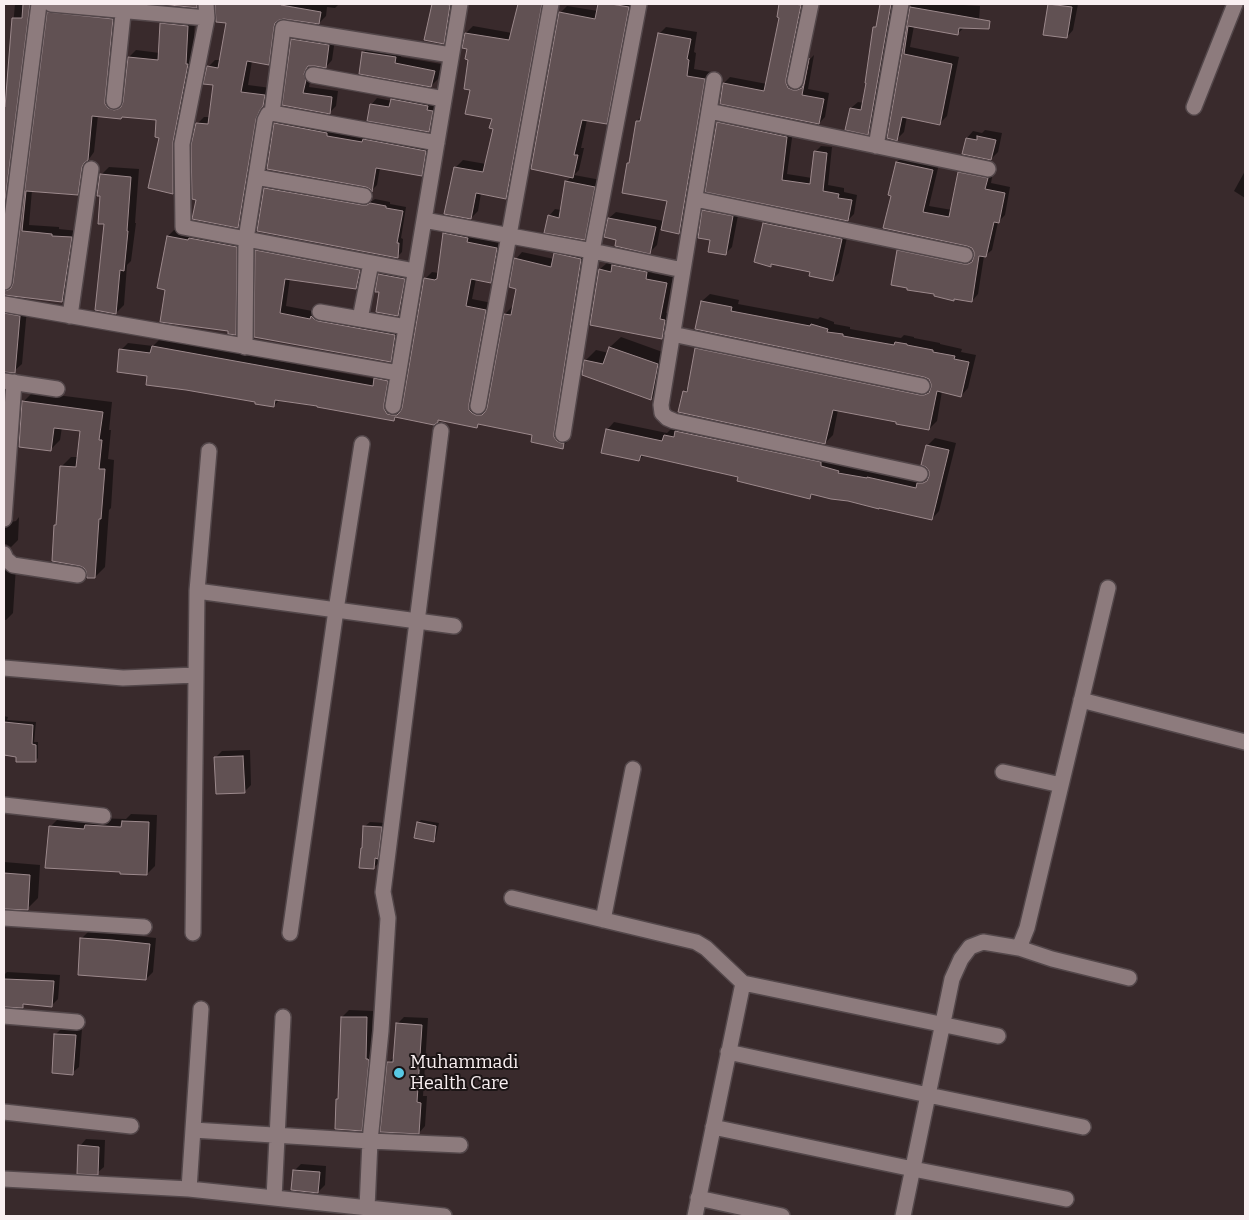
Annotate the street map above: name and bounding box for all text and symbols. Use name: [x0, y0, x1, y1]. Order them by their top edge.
place label: Muhammadi Health Care: [410, 1052, 518, 1094]
marker: Muhammadi Health Care: [392, 1066, 406, 1080]

